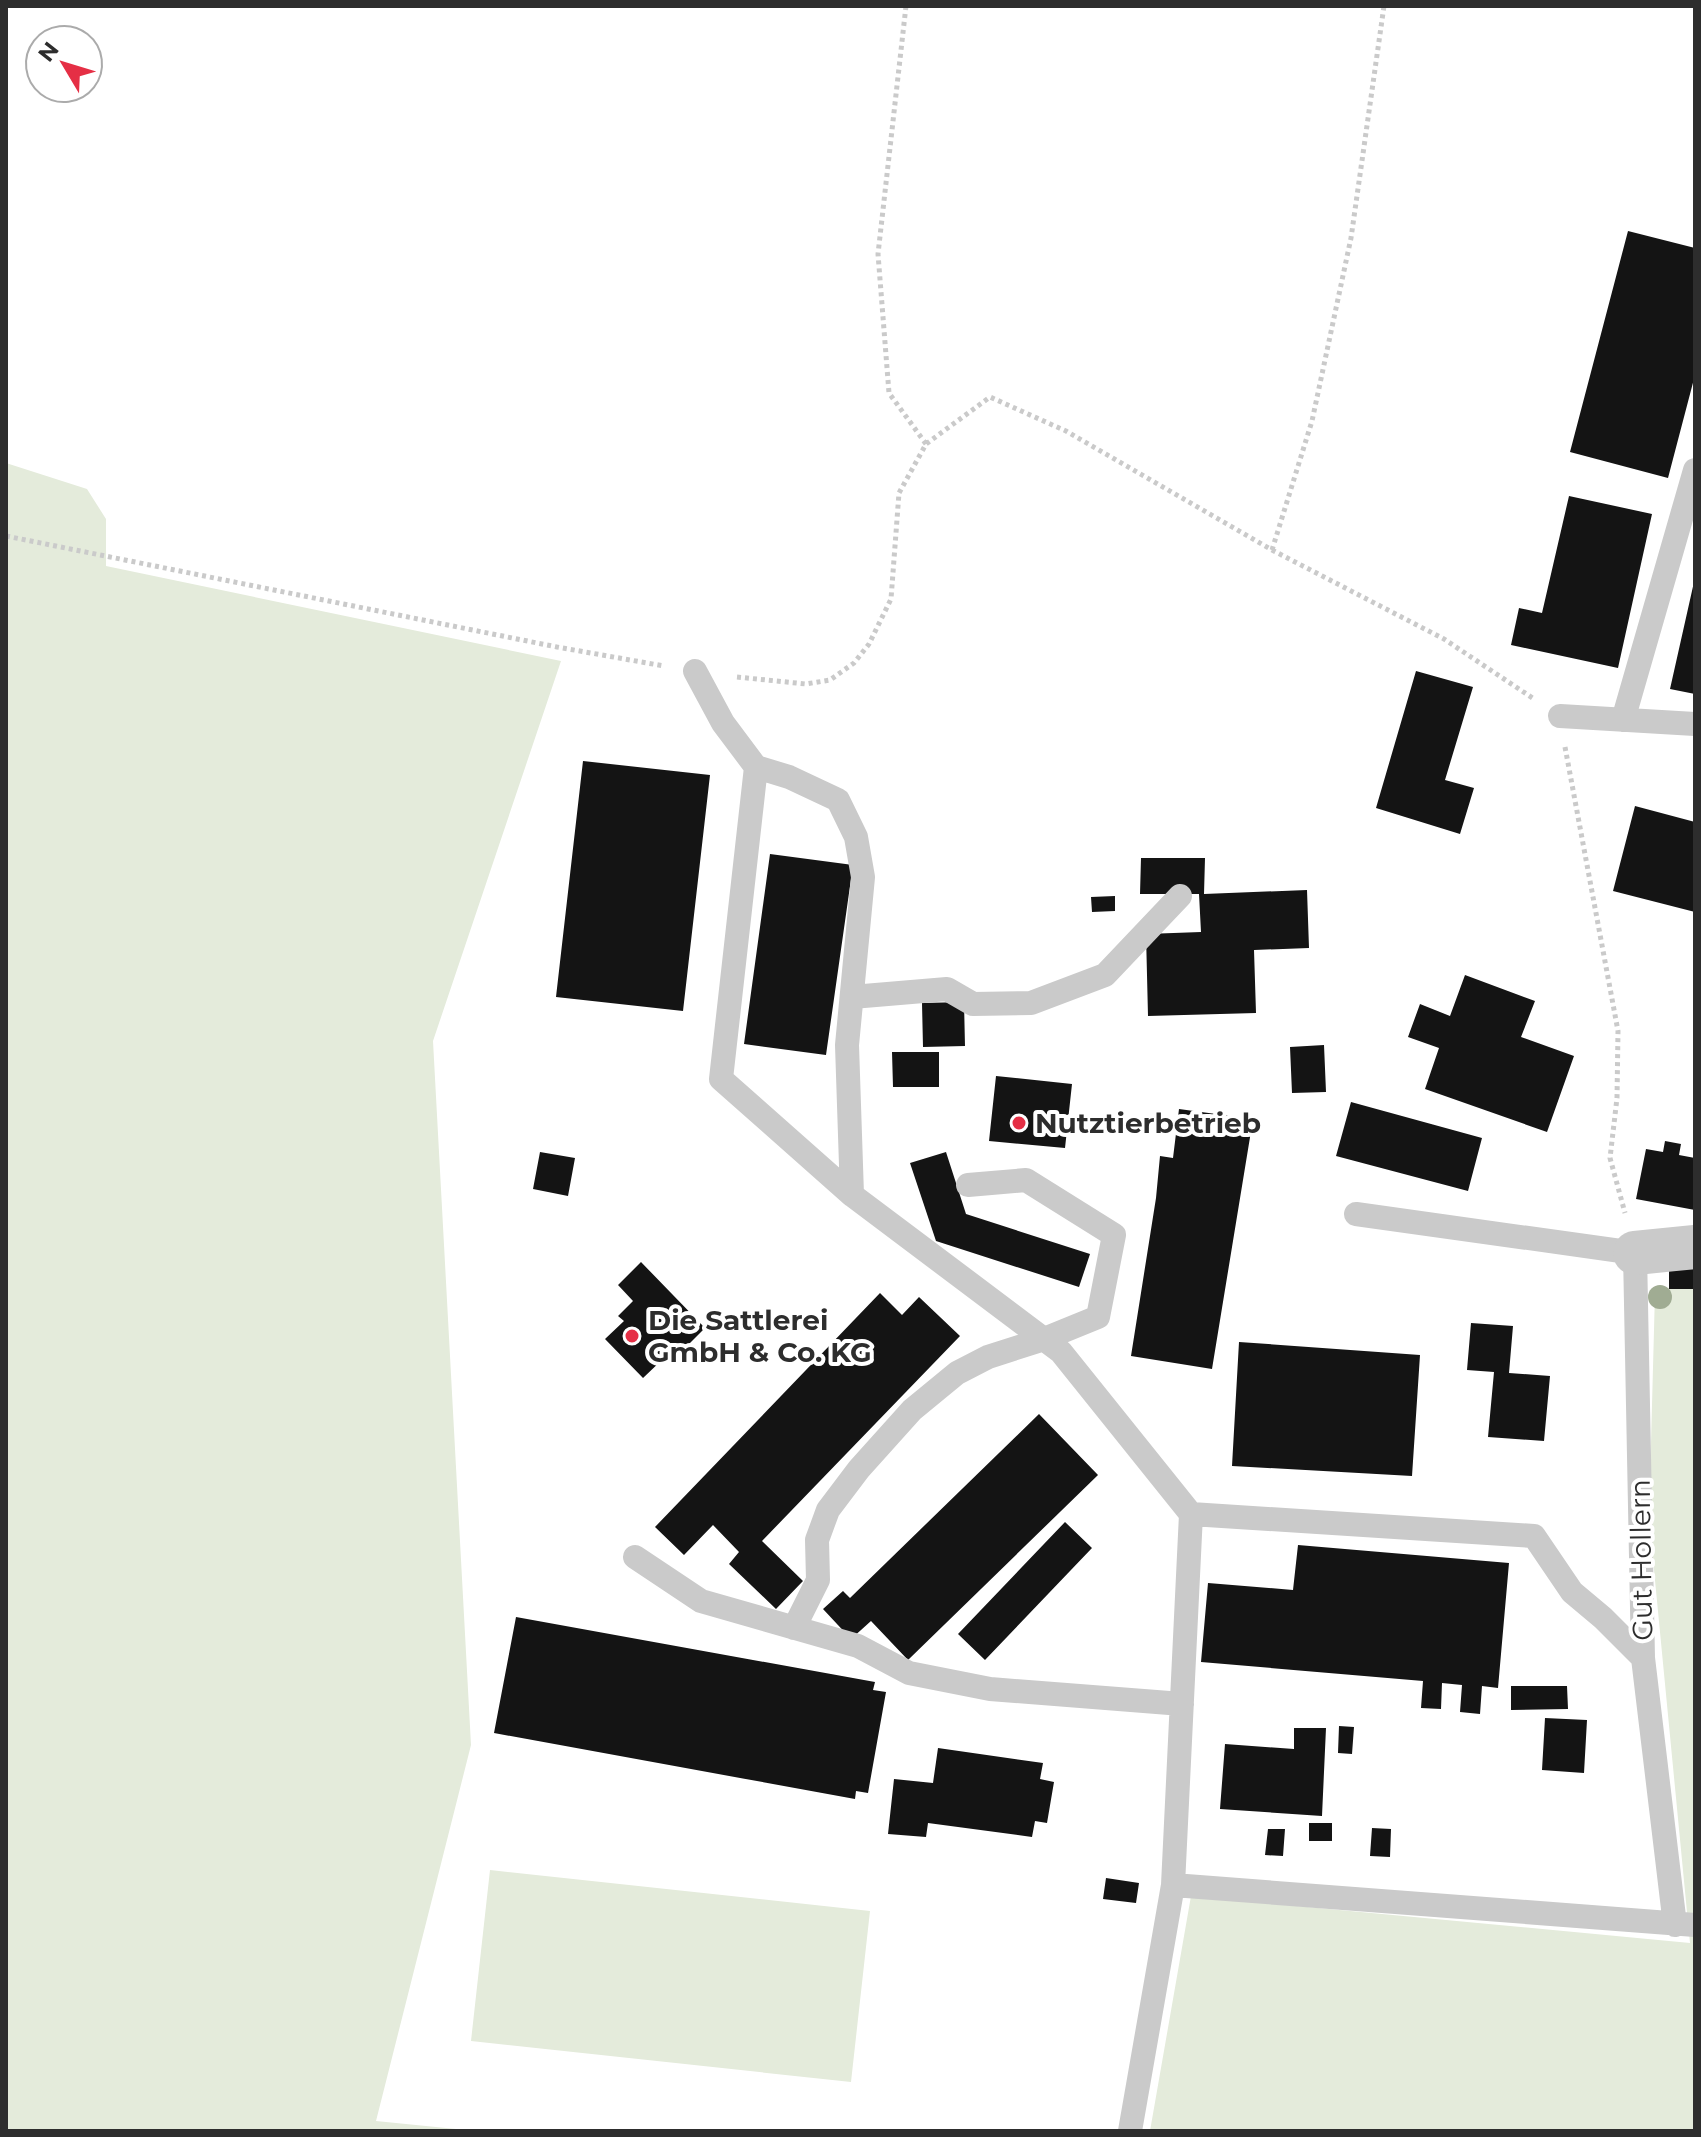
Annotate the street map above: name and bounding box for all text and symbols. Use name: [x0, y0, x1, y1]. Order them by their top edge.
north arrow: [24, 24, 104, 104]
text: N: [33, 37, 65, 67]
place label: Nutztierbetrieb: [1035, 1106, 1261, 1140]
marker: Nutztierbetrieb: [1010, 1114, 1028, 1132]
place label: Die Sattlerei GmbH & Co. KG: [648, 1303, 872, 1369]
marker: Die Sattlerei GmbH & Co. KG: [623, 1327, 641, 1345]
street label: Gut Hollern: [1623, 1479, 1659, 1641]

